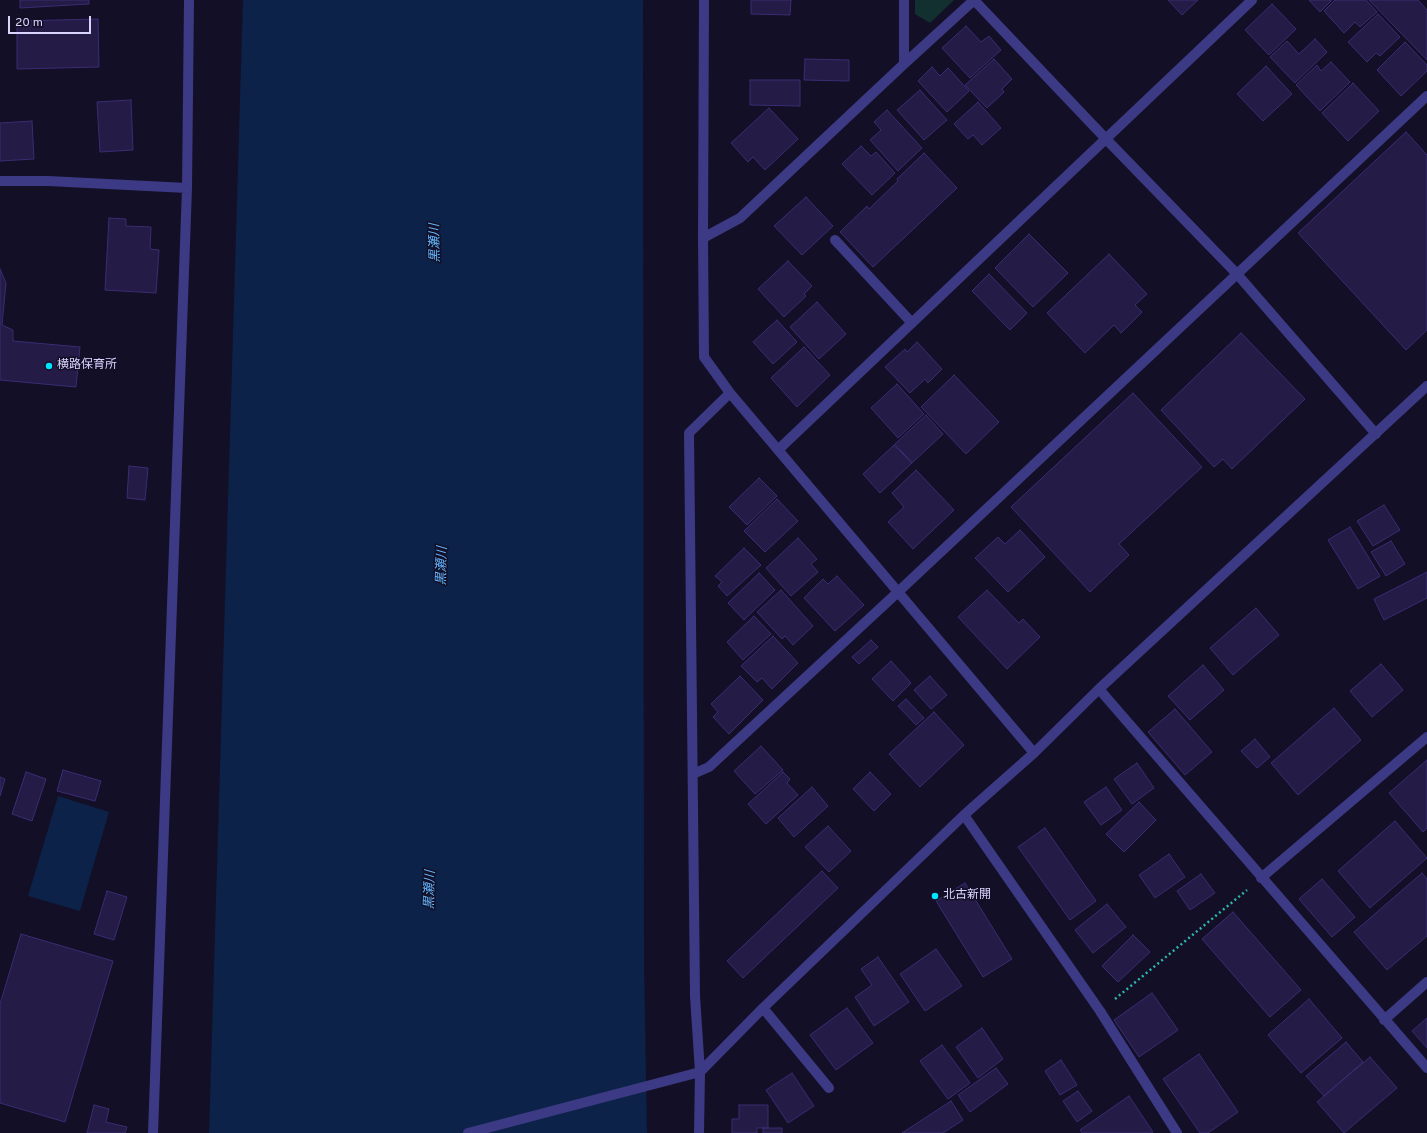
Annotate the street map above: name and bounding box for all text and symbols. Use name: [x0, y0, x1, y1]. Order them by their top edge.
scale bar: [10, 8, 93, 34]
text: 20 m: [15, 15, 43, 31]
water label: 黒瀬川: [428, 223, 444, 263]
place label: 横路保育所: [57, 359, 117, 373]
marker: 横路保育所: [44, 361, 54, 371]
water label: 黒瀬川: [435, 546, 451, 586]
water label: 黒瀬川: [423, 870, 439, 910]
place label: 北古新開: [943, 889, 991, 903]
marker: 北古新開: [930, 891, 940, 901]

